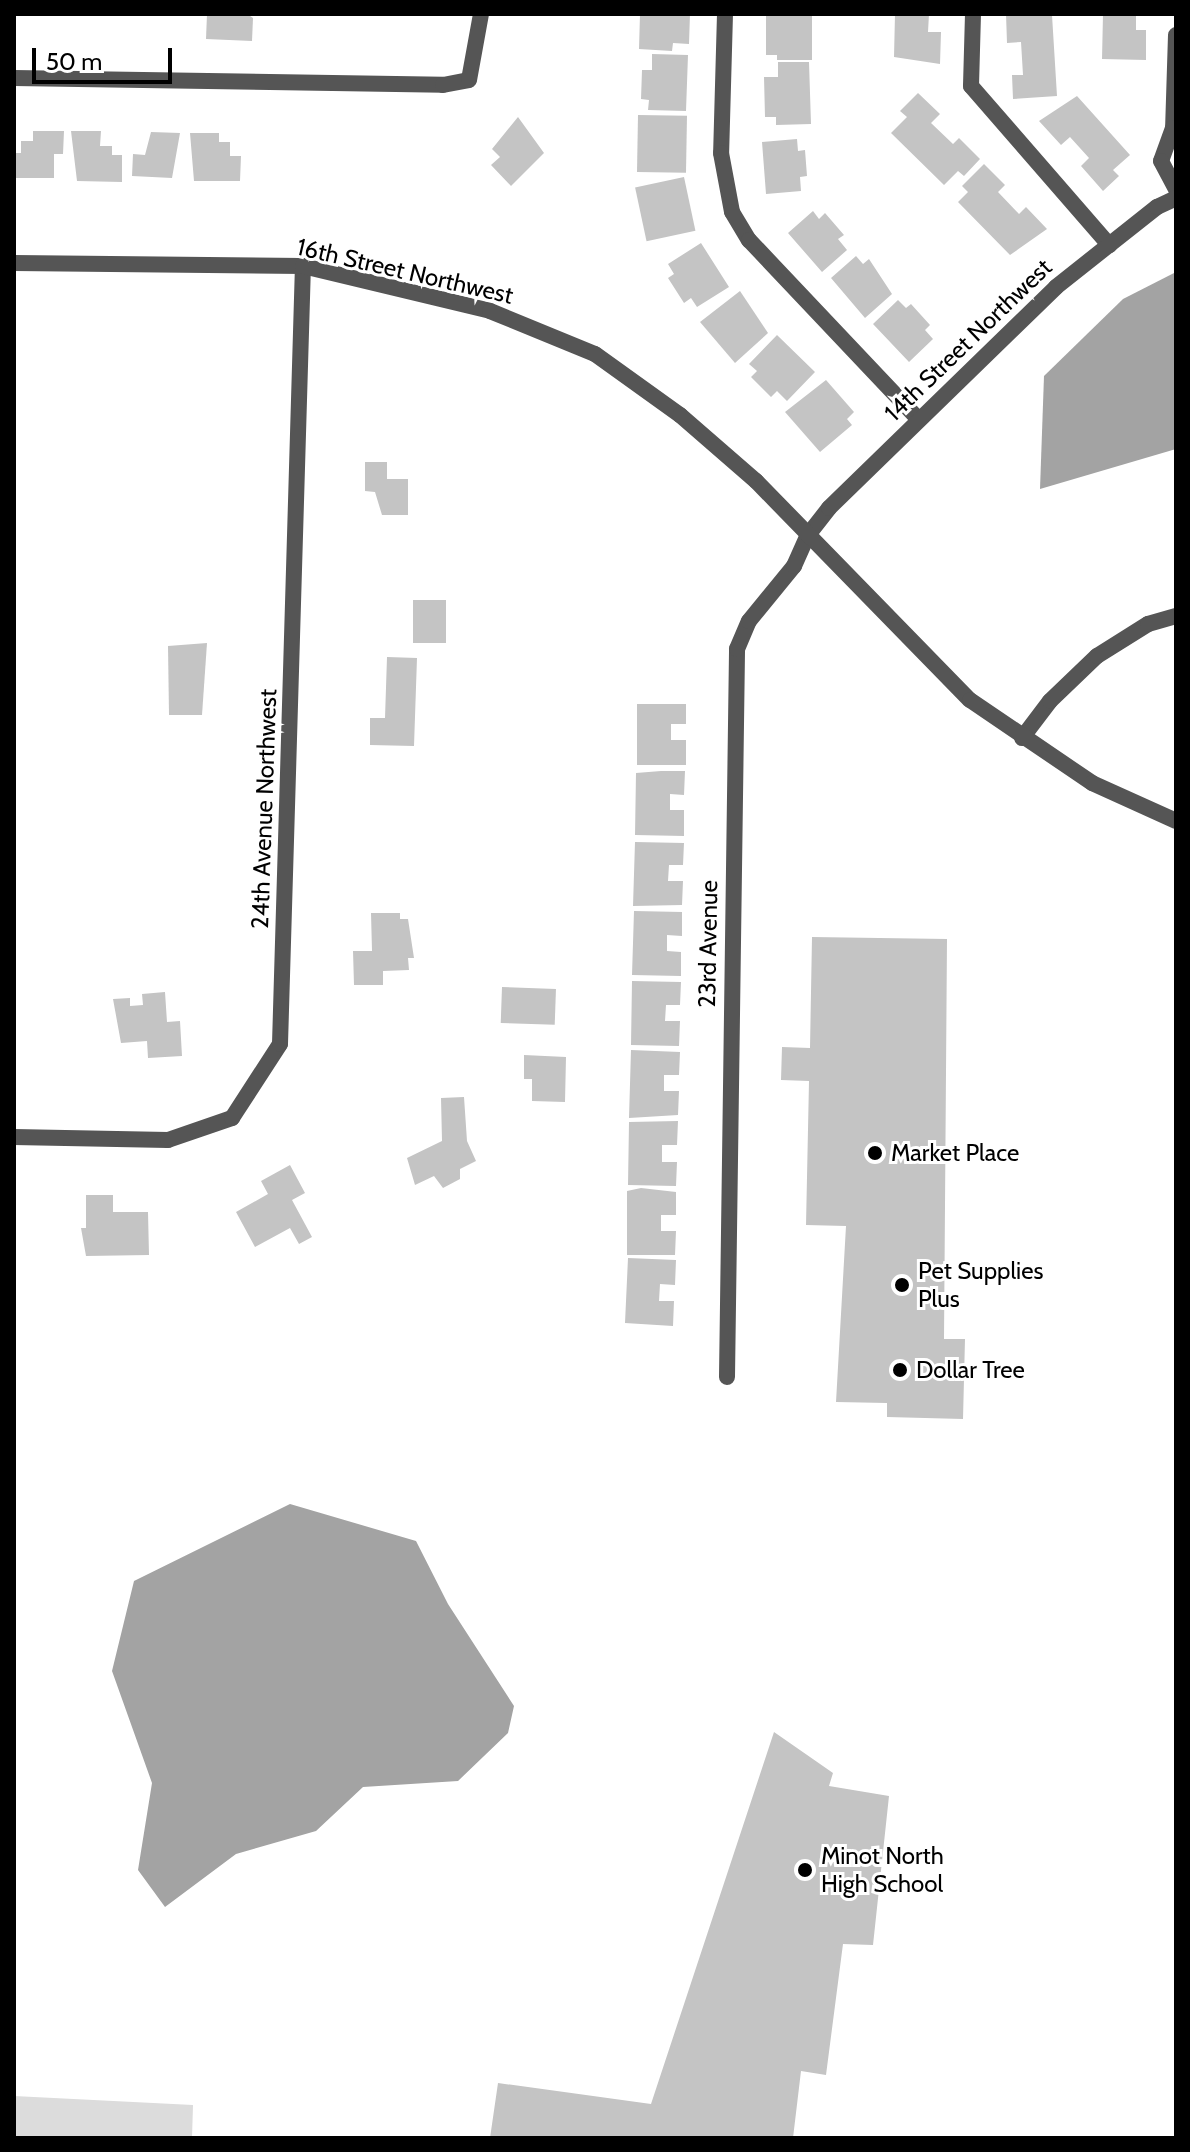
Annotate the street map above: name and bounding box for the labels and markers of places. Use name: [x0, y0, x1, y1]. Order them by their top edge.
place label: Market Place: [891, 1139, 1019, 1167]
marker: Market Place: [866, 1144, 884, 1162]
place label: Pet Supplies Plus: [918, 1257, 1043, 1313]
marker: Pet Supplies Plus: [893, 1276, 911, 1294]
place label: Dollar Tree: [916, 1356, 1025, 1384]
marker: Dollar Tree: [891, 1361, 909, 1379]
place label: Minot North High School: [821, 1842, 944, 1898]
marker: Minot North High School: [796, 1861, 814, 1879]

